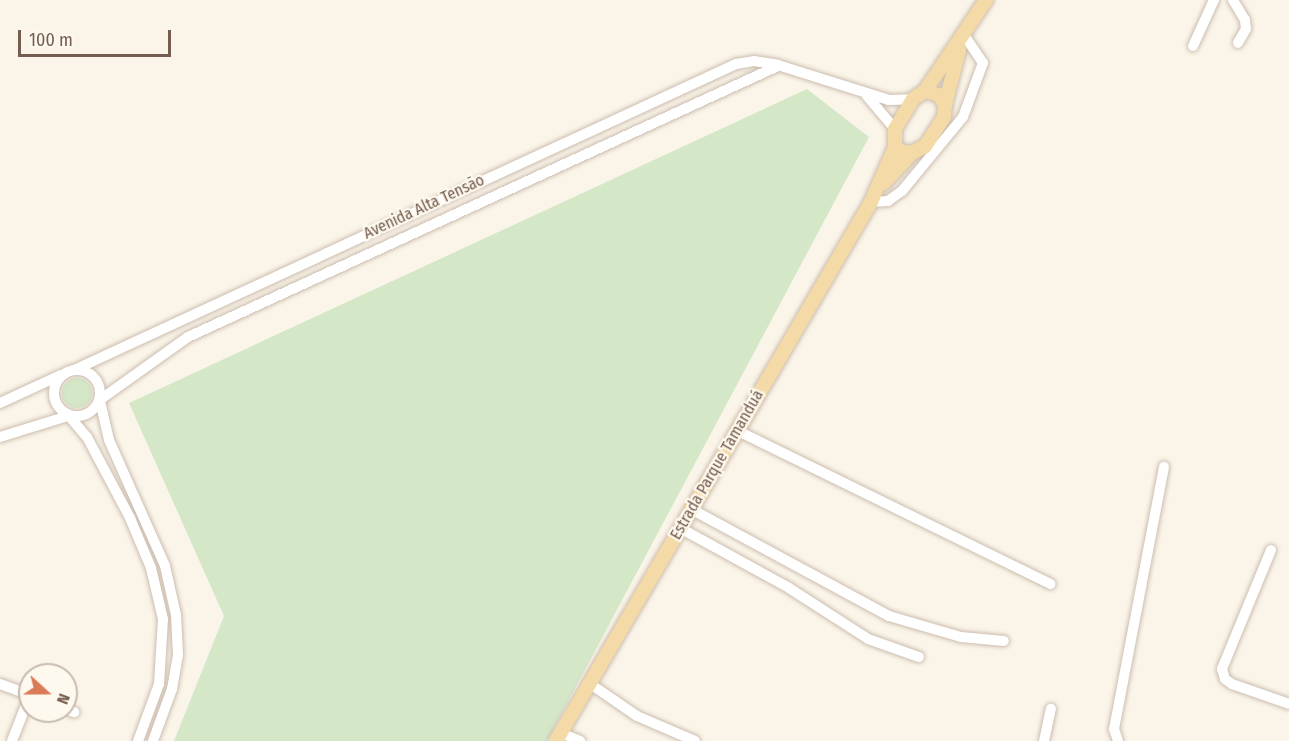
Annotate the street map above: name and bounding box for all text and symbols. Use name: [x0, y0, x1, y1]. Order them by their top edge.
scale bar: [21, 18, 174, 56]
text: 100 m: [29, 29, 73, 51]
street label: Avenida Alta Tensāo: [360, 171, 488, 243]
street label: Estrada Parque Tamanduá: [666, 387, 768, 543]
north arrow: [18, 663, 78, 723]
text: N: [53, 691, 74, 707]

